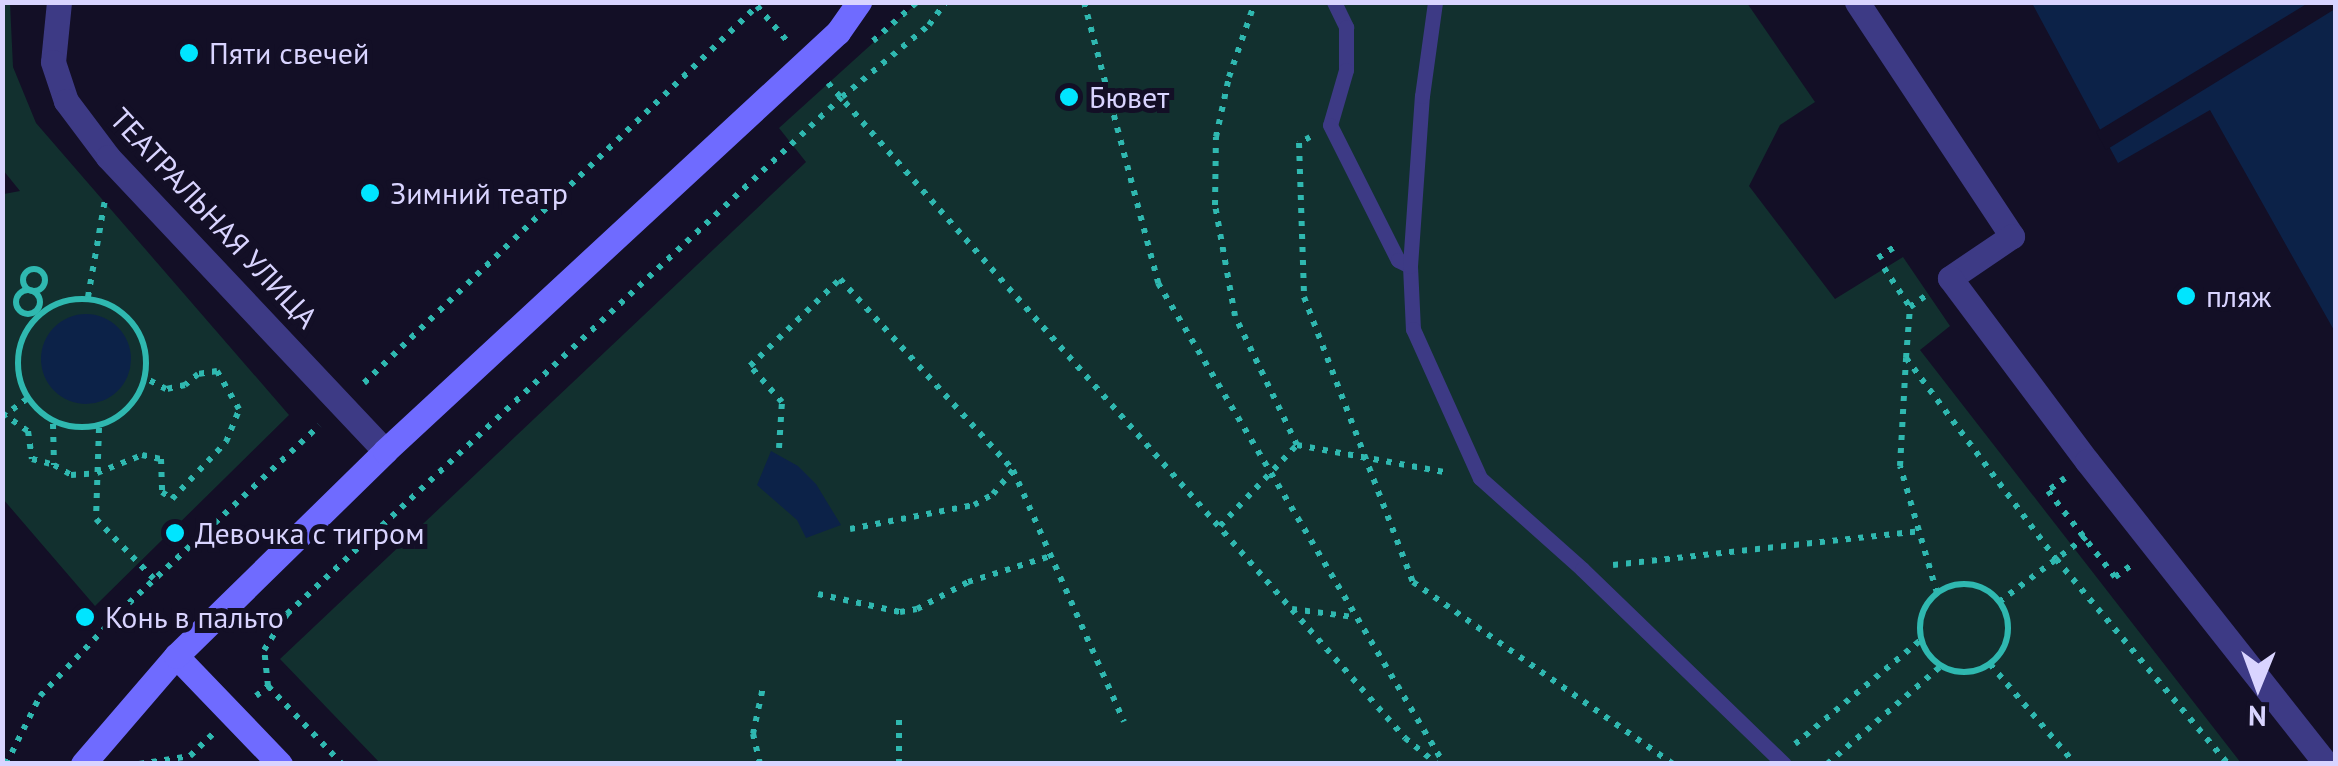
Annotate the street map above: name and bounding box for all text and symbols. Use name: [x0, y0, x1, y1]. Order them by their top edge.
place label: Пяти свечей: [209, 35, 369, 71]
marker: Пяти свечей: [178, 42, 200, 64]
place label: Бювет: [1089, 79, 1169, 115]
marker: Бювет: [1058, 86, 1080, 108]
street label: ТЕАТРАЛЬНАЯ УЛИЦА: [103, 100, 325, 336]
place label: Зимний театр: [390, 175, 569, 211]
marker: Зимний театр: [359, 182, 381, 204]
place label: пляж: [2206, 278, 2271, 314]
marker: пляж: [2175, 285, 2197, 307]
place label: Девочка с тигром: [195, 515, 425, 551]
marker: Девочка с тигром: [164, 522, 186, 544]
place label: Конь в пальто: [105, 599, 285, 635]
marker: Конь в пальто: [74, 606, 96, 628]
north arrow: [2208, 636, 2308, 736]
text: N: [2248, 698, 2267, 735]

